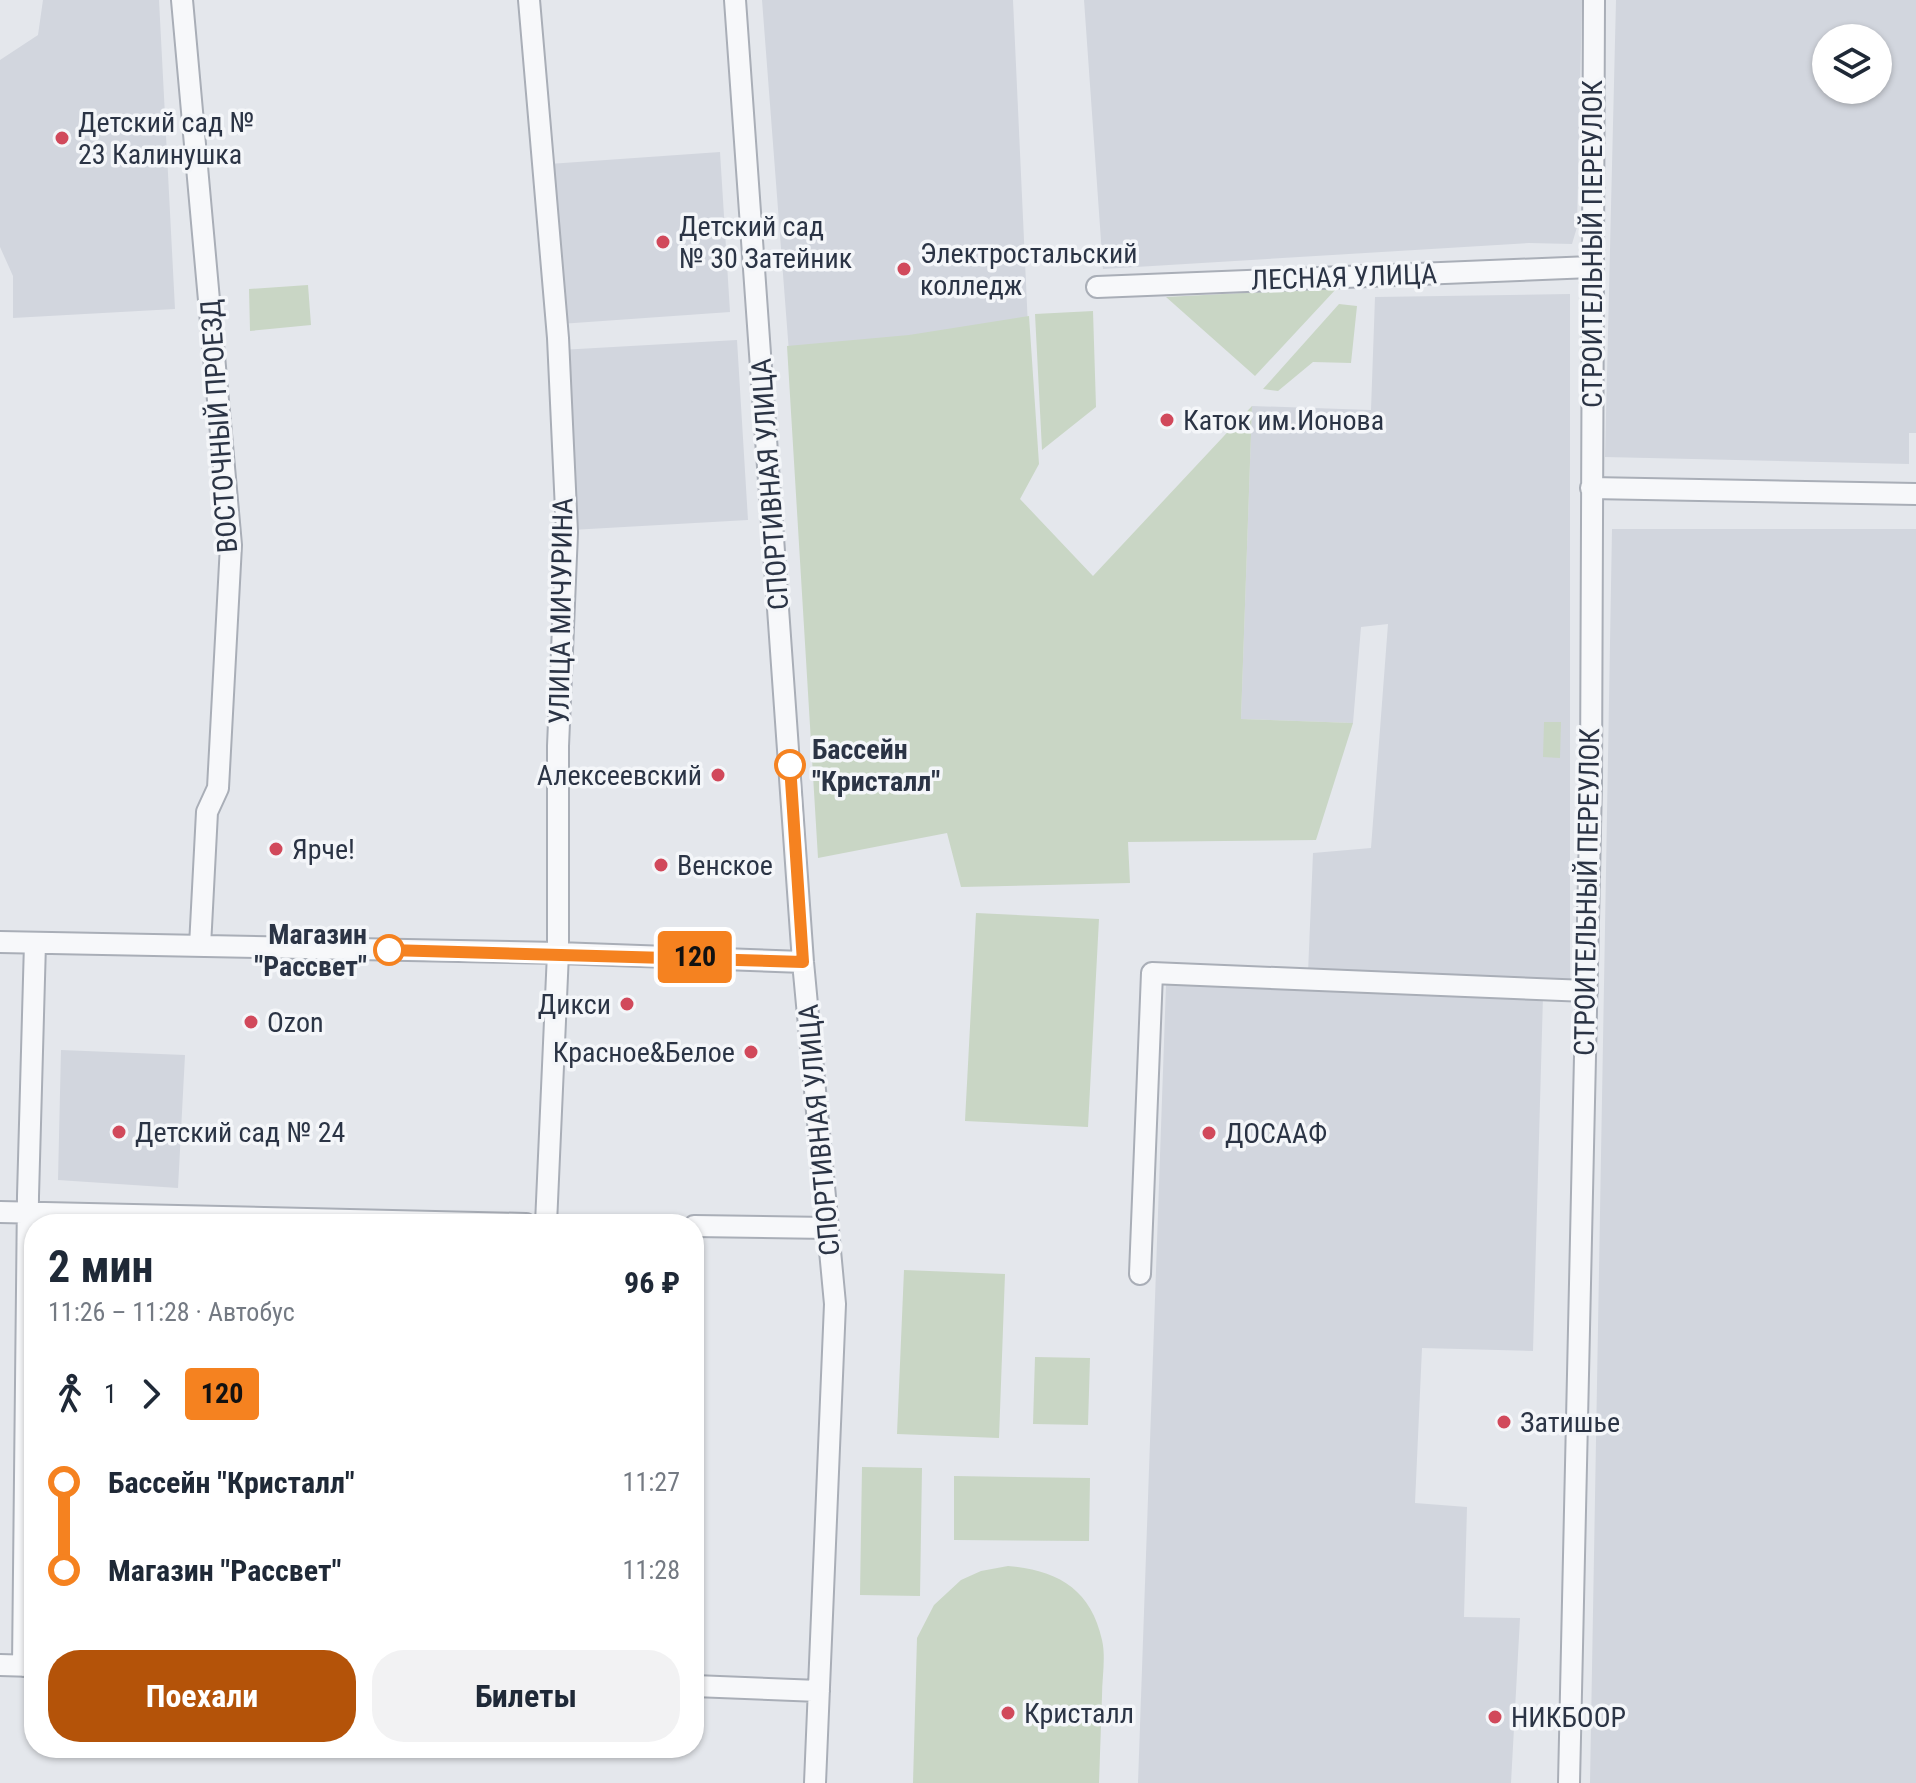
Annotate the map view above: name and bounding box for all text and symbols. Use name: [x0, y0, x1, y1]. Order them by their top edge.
map controls: [1812, 24, 1892, 104]
button: layers: [1812, 24, 1892, 104]
street label: СТРОИТЕЛЬНЫЙ ПЕРЕУЛОК: [1576, 80, 1609, 408]
place label: Детский сад № 23 Калинушка: [78, 106, 254, 171]
marker: Детский сад № 23 Калинушка: [53, 129, 71, 147]
place label: Детский сад № 30 Затейник: [679, 210, 852, 275]
marker: Детский сад № 30 Затейник: [654, 233, 672, 251]
place label: Электростальский колледж: [920, 237, 1138, 302]
street label: ЛЕСНАЯ УЛИЦА: [1250, 257, 1438, 297]
marker: Электростальский колледж: [895, 260, 913, 278]
street label: ВОСТОЧНЫЙ ПРОЕЗД: [194, 298, 244, 554]
street label: СПОРТИВНАЯ УЛИЦА: [745, 357, 795, 611]
place label: Каток им.Ионова: [1183, 404, 1384, 437]
marker: Каток им.Ионова: [1158, 411, 1176, 429]
street label: УЛИЦА МИЧУРИНА: [543, 497, 579, 725]
street label: СТРОИТЕЛЬНЫЙ ПЕРЕУЛОК: [1568, 727, 1606, 1056]
place label: Бассейн "Кристалл": [812, 733, 940, 798]
marker: Бассейн "Кристалл": [775, 750, 805, 780]
place label: Алексеевский: [537, 759, 702, 792]
marker: Алексеевский: [709, 766, 727, 784]
place label: Ярче!: [292, 833, 355, 866]
marker: Ярче!: [267, 840, 285, 858]
place label: Венское: [677, 849, 773, 882]
marker: Венское: [652, 856, 670, 874]
place label: Магазин "Рассвет": [254, 918, 367, 983]
line badge: 120: [649, 931, 741, 983]
marker: Магазин "Рассвет": [374, 935, 404, 965]
text: 120: [674, 940, 716, 973]
place label: Дикси: [538, 988, 611, 1021]
marker: Дикси: [618, 995, 636, 1013]
street label: СПОРТИВНАЯ УЛИЦА: [792, 1003, 846, 1257]
place label: Ozon: [267, 1006, 324, 1039]
marker: Ozon: [242, 1013, 260, 1031]
place label: Красное&Белое: [553, 1036, 735, 1069]
marker: Красное&Белое: [742, 1043, 760, 1061]
place label: Детский сад № 24: [135, 1116, 345, 1149]
place label: ДОСААФ: [1225, 1117, 1327, 1150]
marker: Детский сад № 24: [110, 1123, 128, 1141]
marker: ДОСААФ: [1200, 1124, 1218, 1142]
text: 2 мин: [48, 1241, 154, 1293]
text: 96 ₽: [624, 1265, 680, 1300]
text: 11:26 – 11:28 · Автобус: [48, 1297, 295, 1327]
icon: walk: [48, 1372, 92, 1416]
icon: forward: [129, 1372, 173, 1416]
text: 120: [201, 1377, 243, 1410]
text: 1: [104, 1379, 117, 1409]
place label: Затишье: [1520, 1406, 1620, 1439]
marker: Затишье: [1495, 1413, 1513, 1431]
text: Бассейн "Кристалл": [108, 1465, 355, 1500]
text: 11:27: [623, 1467, 680, 1497]
text: Магазин "Рассвет": [108, 1553, 341, 1588]
text: 11:28: [623, 1555, 680, 1585]
button: Поехали: [48, 1650, 356, 1742]
button: Билеты: [372, 1650, 680, 1742]
place label: Кристалл: [1024, 1697, 1134, 1730]
place label: НИКБООР: [1511, 1701, 1626, 1734]
marker: Кристалл: [999, 1704, 1017, 1722]
marker: НИКБООР: [1486, 1708, 1504, 1726]

